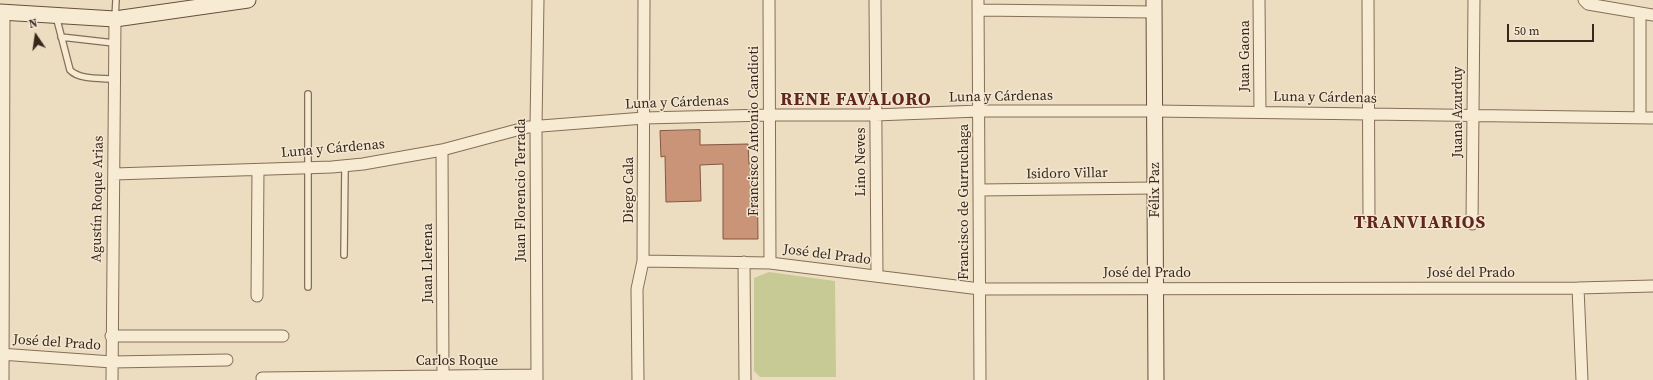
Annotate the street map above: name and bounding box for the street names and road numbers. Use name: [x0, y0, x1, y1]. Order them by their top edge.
street label: Juan Gaona: [1237, 20, 1253, 92]
street label: Francisco Antonio Candioti: [746, 46, 762, 216]
street label: Juana Azurduy: [1450, 66, 1466, 158]
street label: Luna y Cárdenas: [949, 88, 1053, 106]
street label: Luna y Cárdenas: [1273, 89, 1377, 107]
street label: Luna y Cárdenas: [625, 93, 729, 113]
street label: Juan Florencio Terrada: [513, 118, 529, 262]
street label: Francisco de Gurruchaga: [956, 124, 972, 280]
street label: Lino Neves: [853, 127, 869, 197]
street label: Agustín Roque Arias: [88, 135, 108, 263]
street label: Luna y Cárdenas: [281, 136, 385, 162]
street label: Diego Cala: [621, 157, 637, 223]
street label: Félix Paz: [1147, 162, 1163, 218]
street label: Isidoro Villar: [1026, 165, 1108, 183]
street label: Juan Llerena: [420, 223, 436, 303]
street label: José del Prado: [782, 241, 872, 269]
street label: José del Prado: [1103, 265, 1191, 281]
street label: José del Prado: [1427, 265, 1515, 281]
street label: José del Prado: [12, 332, 102, 354]
street label: Carlos Roque: [416, 353, 498, 369]

